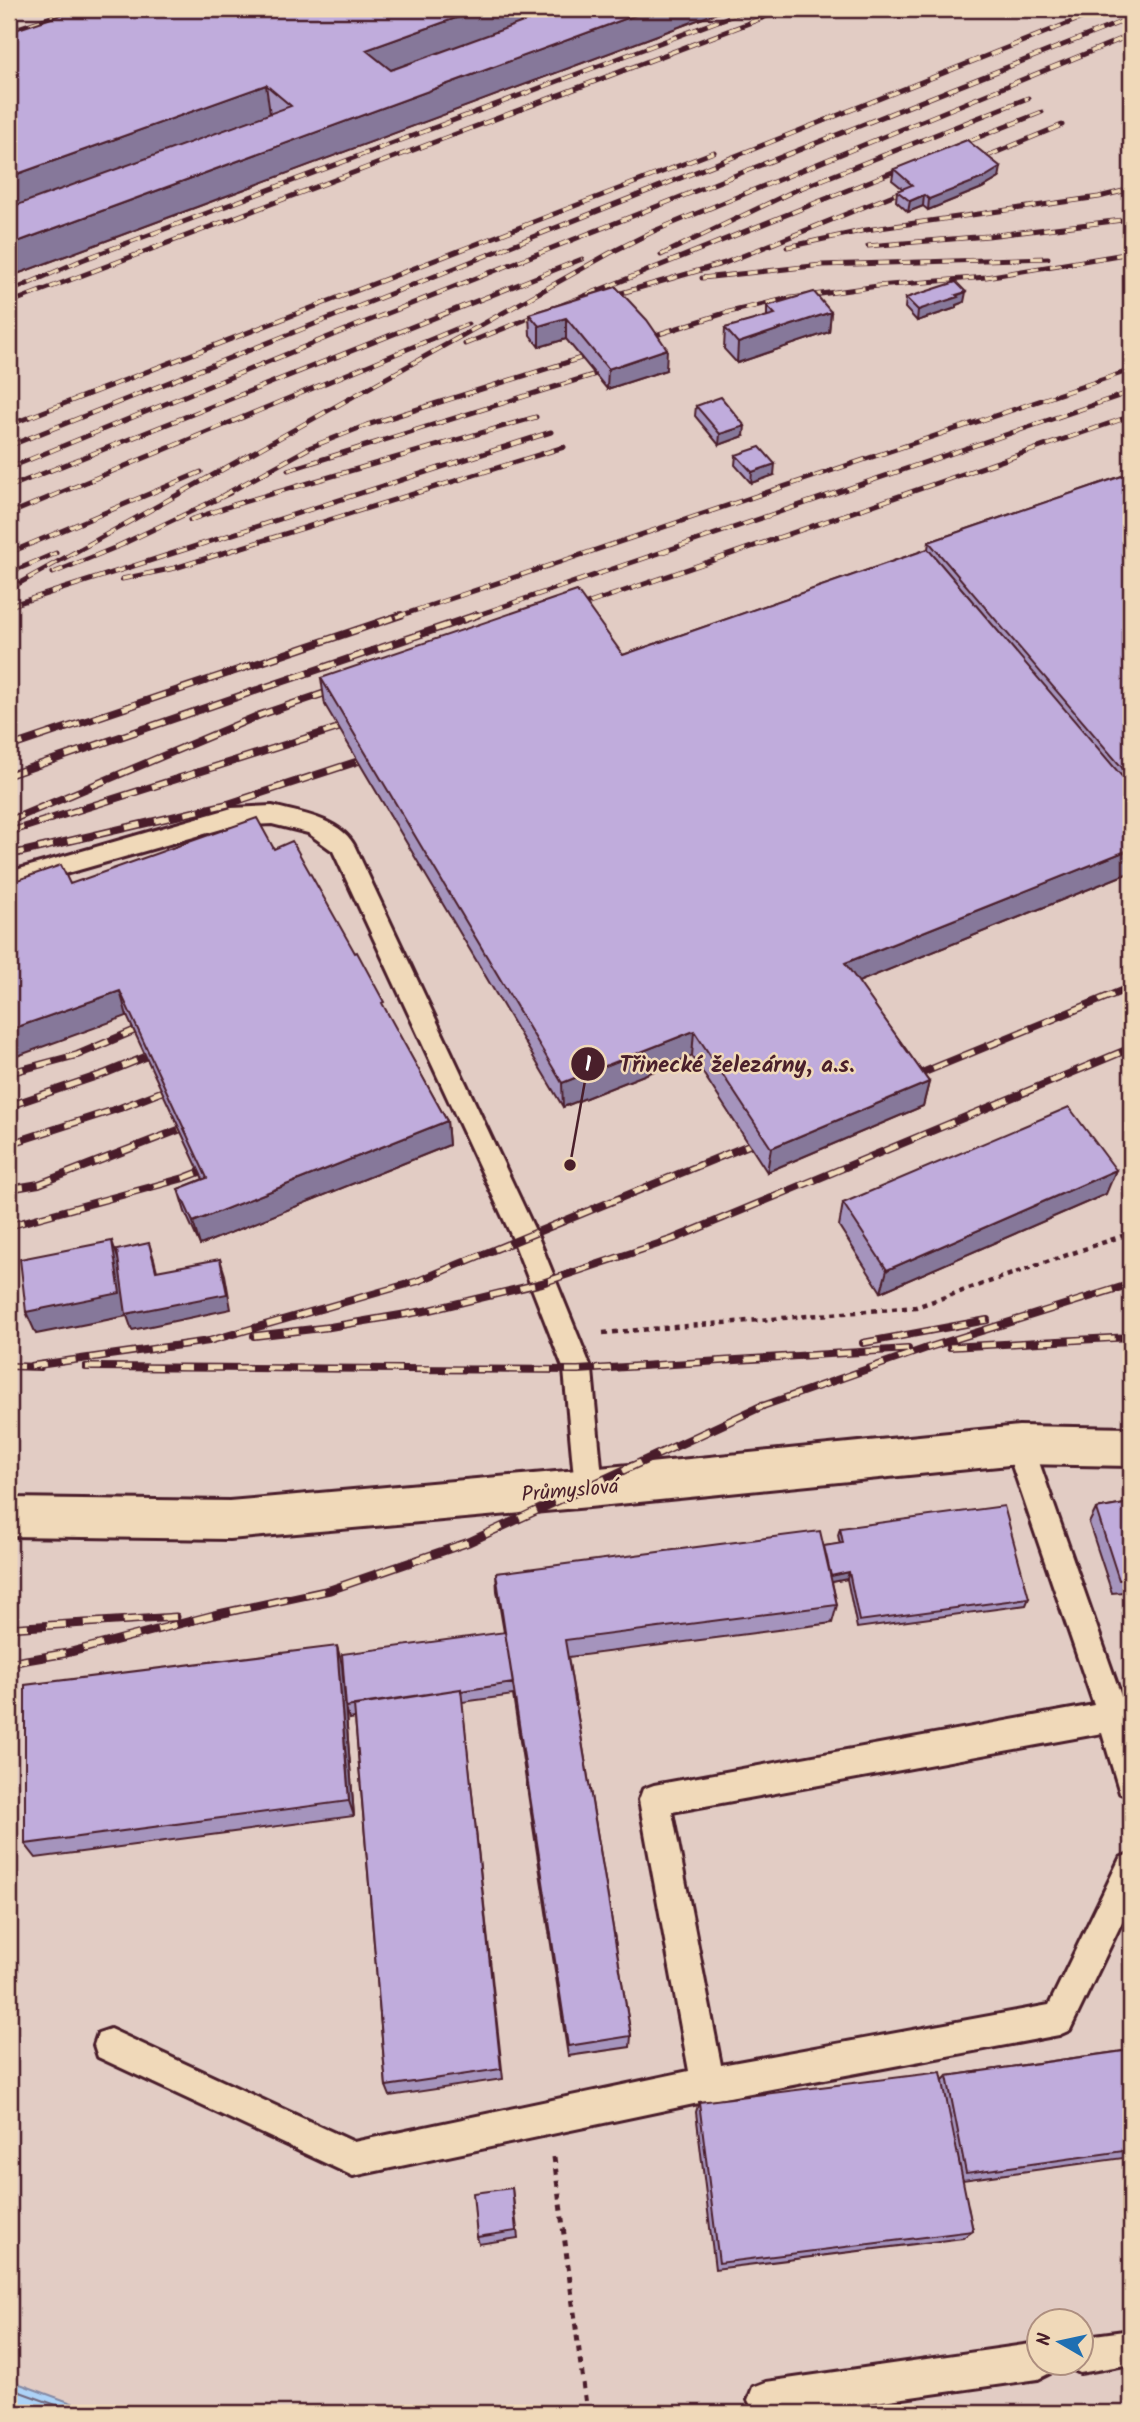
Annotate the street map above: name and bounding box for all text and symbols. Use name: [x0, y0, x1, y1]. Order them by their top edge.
callout: Třinecké železárny, a.s.: [571, 1042, 869, 1086]
text: Třinecké železárny, a.s.: [619, 1048, 855, 1084]
text: 1: [585, 1049, 592, 1082]
street label: Průmyslová: [520, 1471, 622, 1512]
north arrow: [1024, 2306, 1094, 2376]
text: N: [1029, 2331, 1061, 2348]

